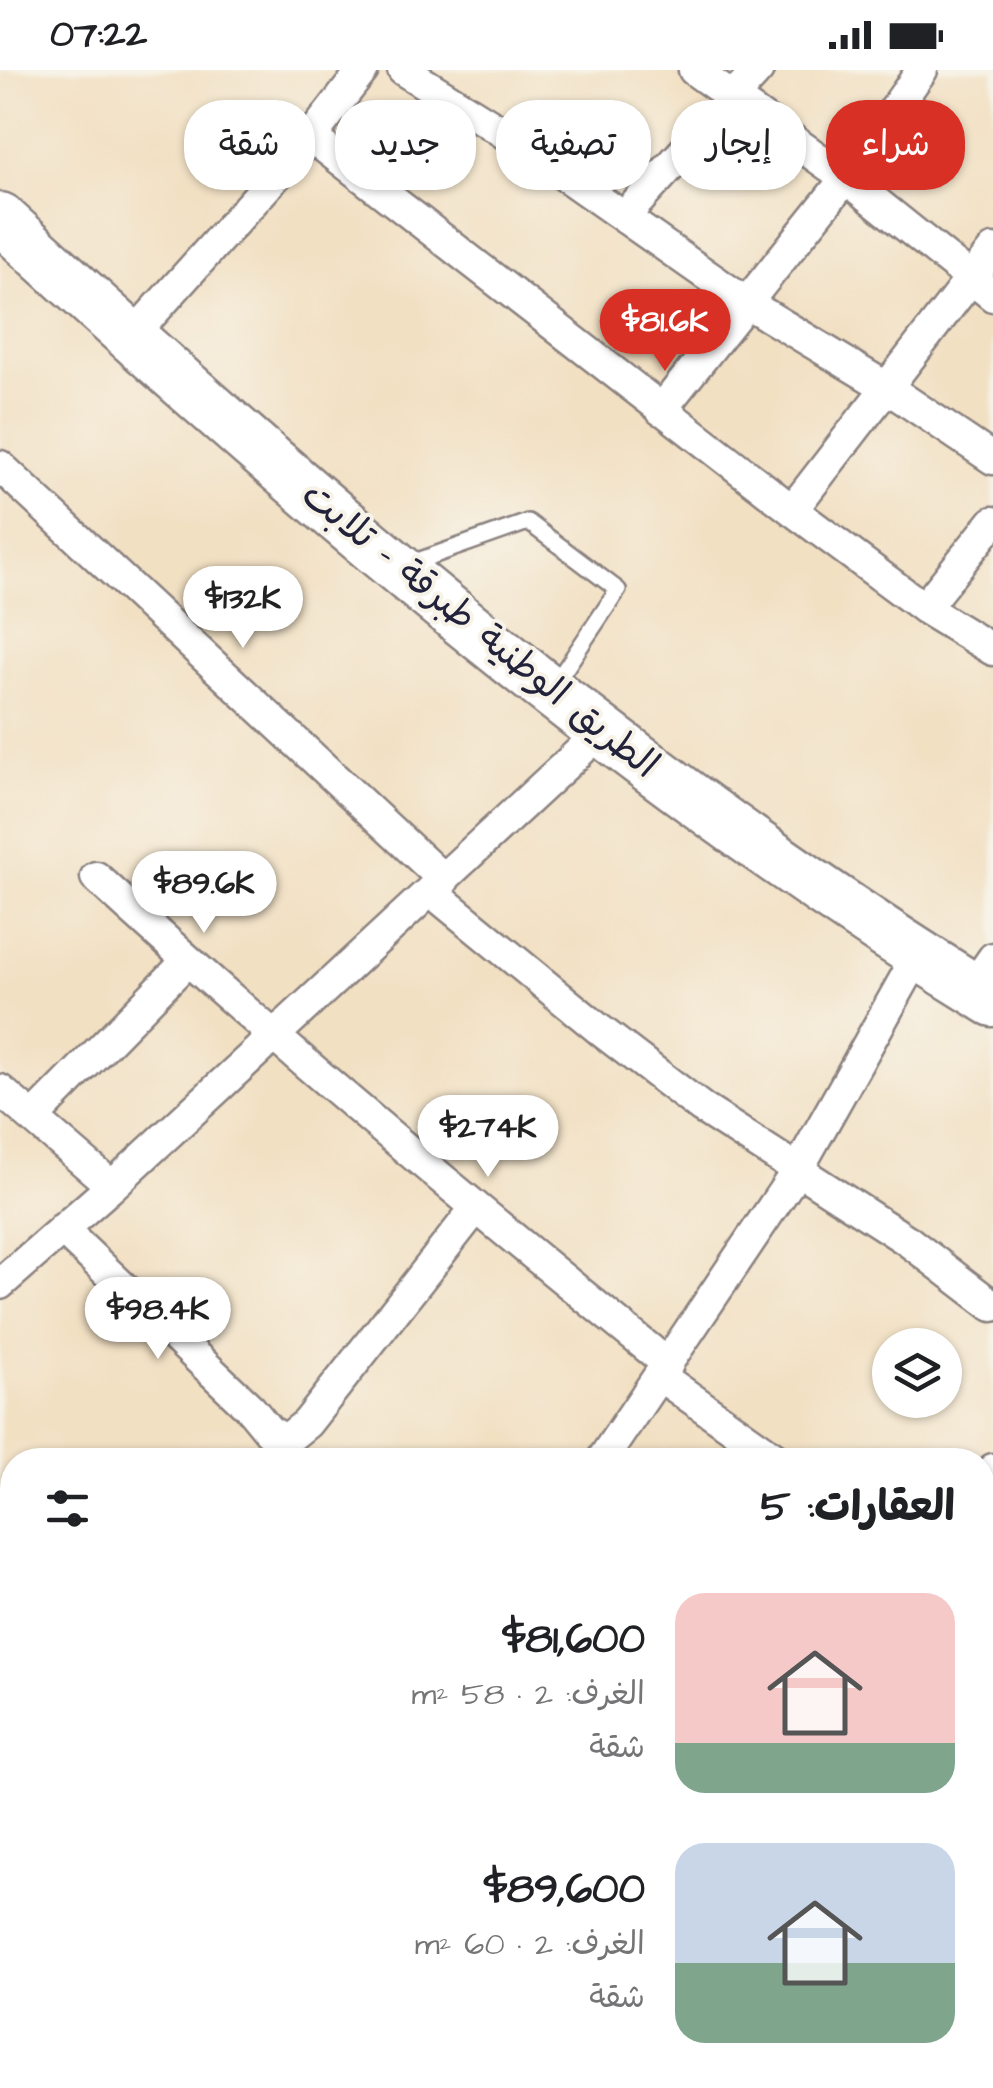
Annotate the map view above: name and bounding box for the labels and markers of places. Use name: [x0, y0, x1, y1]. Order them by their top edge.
pin: $81.6K: [584, 289, 746, 374]
pin: $132K: [173, 566, 313, 651]
pin: $89.6K: [123, 851, 285, 936]
pin: $274K: [418, 1095, 558, 1180]
pin: $98.4K: [77, 1277, 239, 1362]

